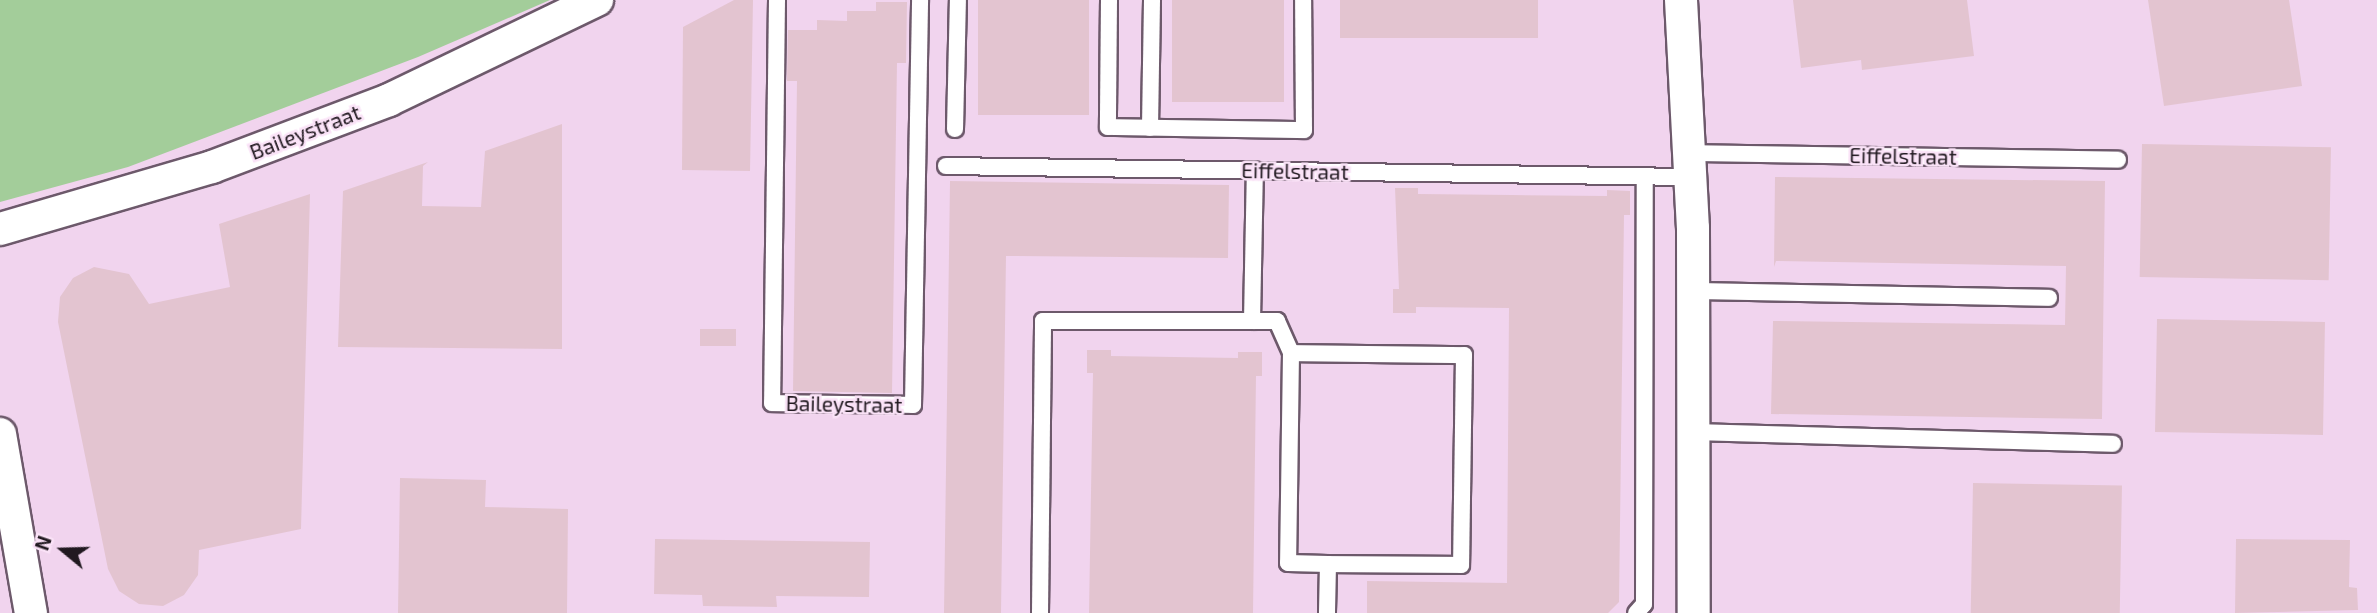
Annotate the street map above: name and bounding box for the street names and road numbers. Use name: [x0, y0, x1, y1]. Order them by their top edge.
street label: Baileystraat: [246, 99, 364, 165]
street label: Eiffelstraat: [1849, 142, 1957, 170]
street label: Eiffelstraat: [1241, 157, 1349, 185]
street label: Baileystraat: [786, 390, 902, 418]

